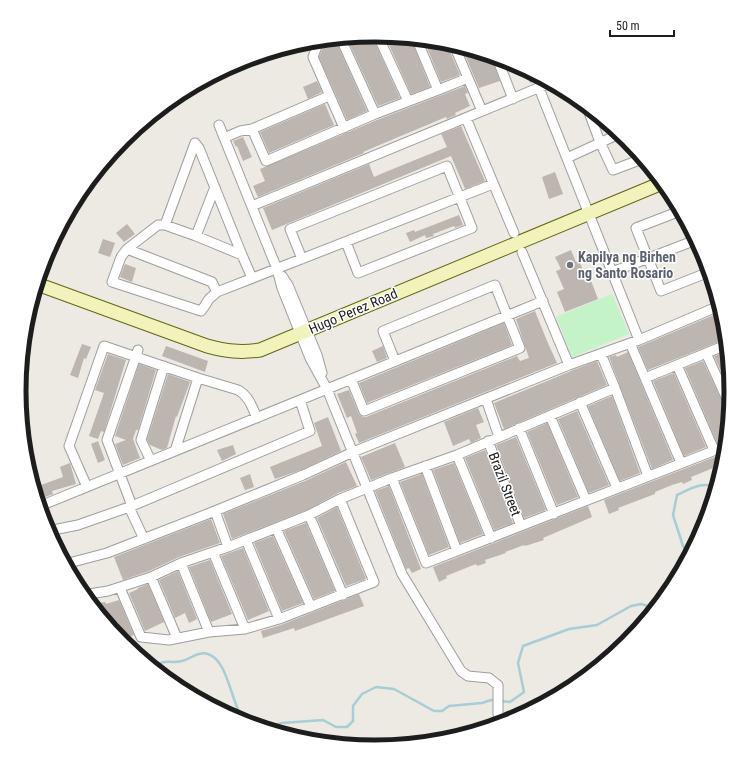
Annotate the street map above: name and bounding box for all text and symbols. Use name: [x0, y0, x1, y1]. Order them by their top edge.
scale bar: [610, 12, 674, 38]
text: 50 m: [616, 19, 640, 33]
place label: Kapilya ng Birhen ng Santo Rosario: [578, 249, 676, 281]
marker: Kapilya ng Birhen ng Santo Rosario: [565, 260, 575, 270]
street label: Hugo Perez Road: [306, 285, 400, 337]
street label: Brazil Street: [486, 450, 524, 518]

